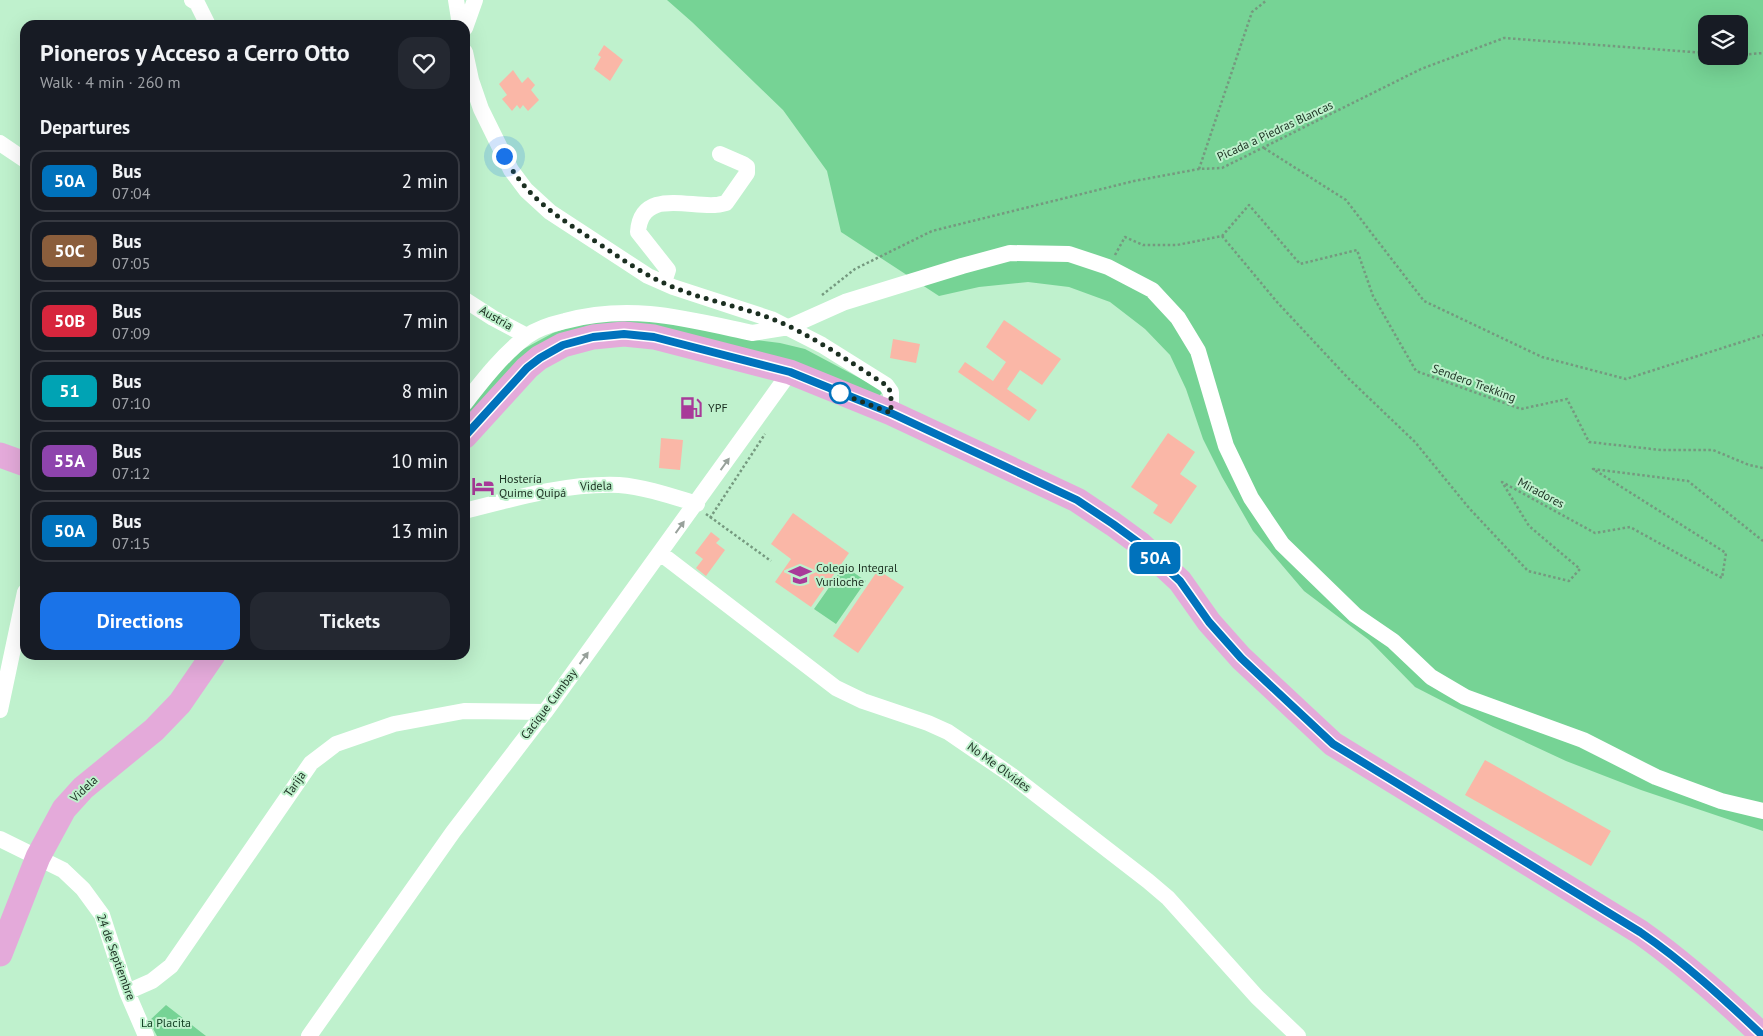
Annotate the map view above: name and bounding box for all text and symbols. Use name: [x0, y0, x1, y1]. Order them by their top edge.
map controls: [1698, 15, 1748, 65]
button: layers: [1698, 15, 1748, 65]
text: Pioneros y Acceso a Cerro Otto: [40, 37, 350, 68]
button: heart: [398, 37, 450, 89]
text: Walk · 4 min · 260 m: [40, 72, 180, 92]
street label: Picada a Piedras Blancas: [1214, 97, 1335, 164]
text: Departures: [40, 115, 130, 139]
your location: [492, 144, 517, 169]
text: Bus: [112, 159, 141, 183]
text: 50A: [54, 169, 85, 192]
text: 2 min: [402, 169, 448, 193]
text: 07:04: [112, 183, 150, 203]
text: Bus: [112, 229, 141, 253]
text: 50C: [54, 239, 85, 262]
text: 3 min: [402, 239, 448, 263]
text: 07:05: [112, 253, 150, 273]
text: Bus: [112, 299, 141, 323]
street label: Austria: [477, 302, 516, 333]
text: 50B: [54, 309, 85, 332]
text: 7 min: [403, 309, 448, 333]
text: 07:09: [112, 323, 150, 343]
street label: Sendero Trekking: [1430, 360, 1518, 405]
text: Bus: [112, 369, 141, 393]
text: 51: [59, 379, 80, 402]
text: 8 min: [402, 379, 448, 403]
unlabelled marker: [829, 382, 851, 404]
text: 07:10: [112, 393, 150, 413]
fuel station icon: YPF: [678, 395, 704, 421]
place label: YPF: [708, 400, 728, 415]
text: Bus: [112, 439, 141, 463]
text: 55A: [54, 449, 85, 472]
text: 10 min: [391, 449, 448, 473]
one-way arrow: [720, 457, 730, 471]
text: 07:12: [112, 463, 150, 483]
place label: Hostería Quime Quipá: [499, 471, 566, 500]
hotel icon: Hostería Quime Quipá: [470, 473, 496, 499]
street label: Miradores: [1515, 474, 1567, 511]
street label: Videla: [579, 477, 612, 494]
text: Bus: [112, 509, 141, 533]
text: 50A: [54, 519, 85, 542]
text: 13 min: [391, 519, 448, 543]
one-way arrow: [674, 521, 685, 534]
text: 07:15: [112, 533, 150, 553]
line badge: 50A: [1126, 542, 1184, 574]
text: 50A: [1139, 546, 1171, 569]
place label: Colegio Integral Vuriloche: [815, 560, 898, 589]
school or university icon: Colegio Integral Vuriloche: [787, 562, 813, 588]
button: Directions: [40, 592, 240, 650]
button: Tickets: [250, 592, 450, 650]
one-way arrow: [579, 651, 589, 665]
street label: Cacique Cumbay: [517, 665, 580, 742]
street label: No Me Olvides: [965, 739, 1034, 795]
street label: Tarija: [280, 768, 309, 799]
street label: Videla: [66, 772, 101, 806]
street label: 24 de Septiembre: [94, 912, 139, 1002]
park label: La Placita: [141, 1015, 191, 1030]

